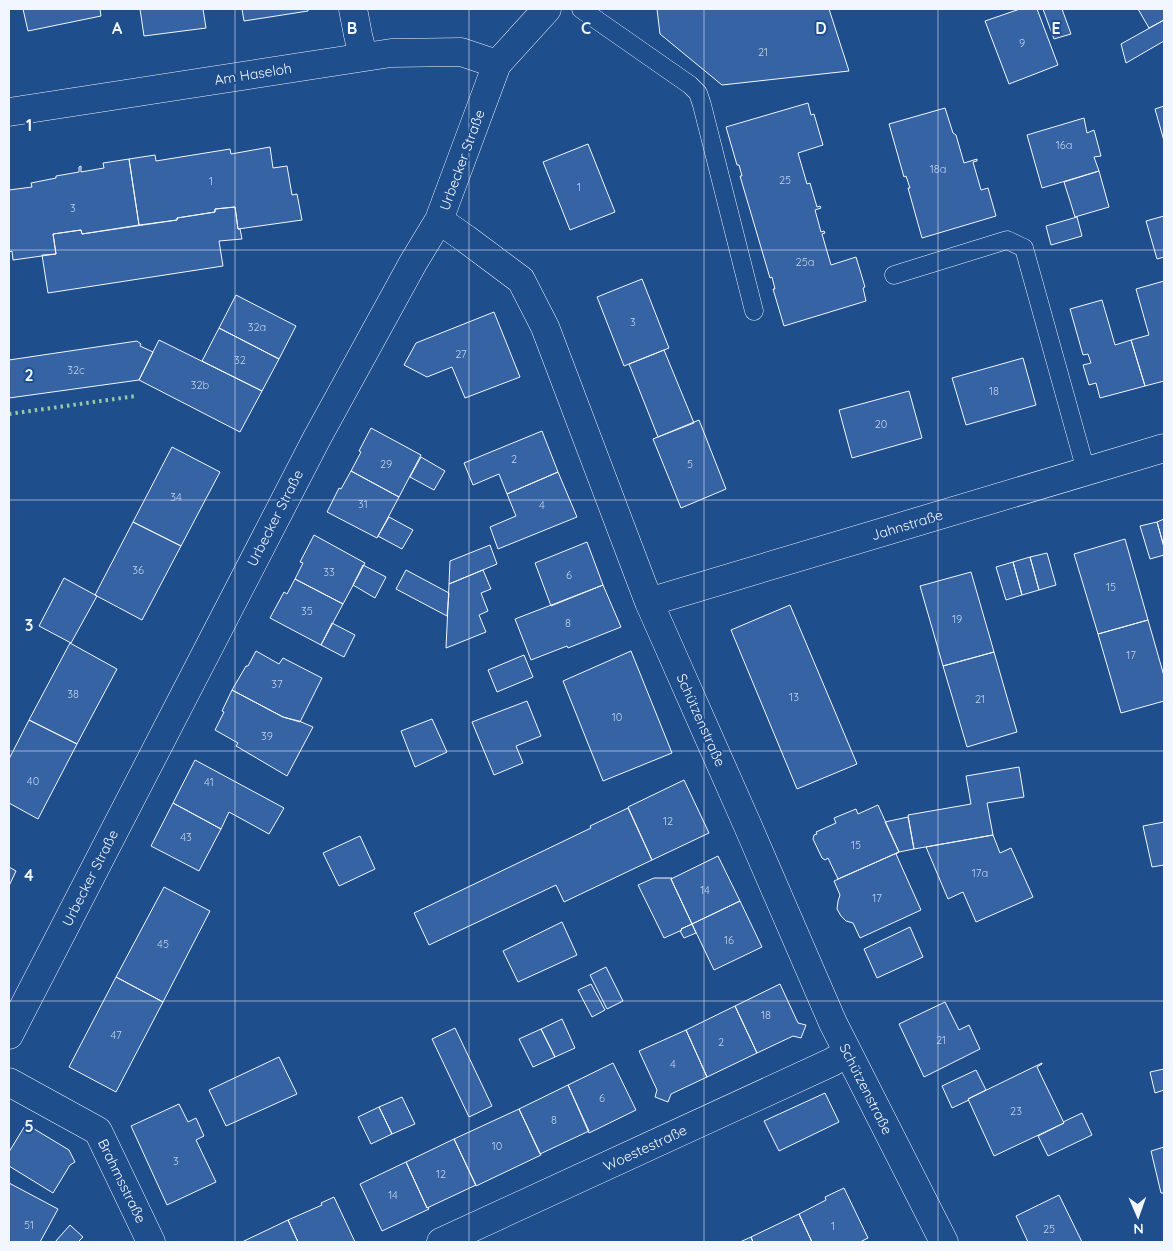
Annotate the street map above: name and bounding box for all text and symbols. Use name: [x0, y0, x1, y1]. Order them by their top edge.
text: A: [112, 18, 123, 38]
text: B: [347, 18, 357, 38]
text: C: [581, 18, 591, 38]
text: D: [815, 18, 827, 38]
text: E: [1051, 18, 1061, 38]
house number: 9: [1019, 36, 1025, 50]
house number: 21: [758, 45, 768, 59]
street label: Am Haseloh: [213, 59, 293, 89]
street label: Urbecker Straße: [435, 107, 489, 213]
text: 1: [26, 115, 32, 135]
house number: 16a: [1056, 138, 1072, 152]
house number: 18a: [930, 162, 946, 176]
house number: 25: [779, 173, 791, 187]
house number: 1: [209, 174, 213, 188]
house number: 1: [577, 180, 581, 194]
house number: 3: [70, 201, 76, 215]
house number: 25a: [796, 255, 814, 269]
house number: 3: [630, 315, 636, 329]
house number: 32a: [248, 320, 266, 334]
house number: 27: [455, 347, 467, 361]
house number: 32: [234, 353, 246, 367]
house number: 32c: [67, 363, 85, 377]
text: 2: [24, 365, 34, 385]
house number: 32b: [191, 378, 210, 392]
house number: 18: [989, 384, 999, 398]
house number: 20: [875, 417, 887, 431]
house number: 2: [511, 452, 517, 466]
house number: 29: [380, 457, 392, 471]
house number: 5: [687, 457, 693, 471]
street label: Urbecker Straße: [243, 467, 307, 569]
house number: 34: [170, 490, 182, 504]
house number: 31: [358, 497, 368, 511]
house number: 4: [539, 498, 545, 512]
street label: Jahnstraße: [869, 506, 945, 544]
house number: 36: [132, 563, 144, 577]
house number: 33: [323, 565, 335, 579]
house number: 6: [566, 568, 572, 582]
house number: 15: [1106, 580, 1116, 594]
house number: 35: [301, 604, 313, 618]
house number: 19: [952, 612, 962, 626]
text: 3: [25, 615, 33, 635]
house number: 8: [565, 616, 571, 630]
house number: 17: [1126, 648, 1136, 662]
street label: Schützenstraße: [672, 671, 730, 769]
house number: 37: [271, 677, 283, 691]
house number: 38: [67, 687, 79, 701]
house number: 13: [789, 690, 799, 704]
house number: 21: [975, 692, 985, 706]
house number: 10: [612, 710, 622, 724]
house number: 39: [261, 729, 273, 743]
house number: 40: [27, 774, 39, 788]
house number: 41: [204, 775, 214, 789]
house number: 12: [663, 814, 673, 828]
street label: Urbecker Straße: [58, 827, 122, 929]
house number: 43: [180, 830, 192, 844]
house number: 15: [851, 838, 861, 852]
text: 4: [24, 865, 34, 885]
house number: 17a: [972, 866, 988, 880]
house number: 14: [700, 883, 710, 897]
house number: 17: [872, 891, 882, 905]
house number: 16: [724, 933, 734, 947]
house number: 45: [157, 937, 169, 951]
house number: 18: [761, 1008, 771, 1022]
house number: 47: [110, 1028, 122, 1042]
house number: 21: [936, 1033, 946, 1047]
house number: 2: [718, 1035, 724, 1049]
street label: Schützenstraße: [835, 1040, 897, 1138]
house number: 4: [670, 1057, 676, 1071]
house number: 6: [599, 1091, 605, 1105]
house number: 23: [1010, 1104, 1022, 1118]
house number: 8: [551, 1113, 557, 1127]
text: 5: [24, 1116, 34, 1136]
street label: Woestestraße: [600, 1121, 690, 1175]
street label: Brahmsstraße: [94, 1136, 150, 1226]
house number: 10: [492, 1139, 502, 1153]
house number: 3: [173, 1154, 179, 1168]
house number: 12: [436, 1167, 446, 1181]
house number: 14: [388, 1188, 398, 1202]
north arrow: [1113, 1191, 1163, 1241]
house number: 51: [24, 1218, 34, 1232]
house number: 1: [831, 1219, 835, 1233]
text: N: [1133, 1220, 1144, 1238]
house number: 25: [1043, 1222, 1055, 1236]

